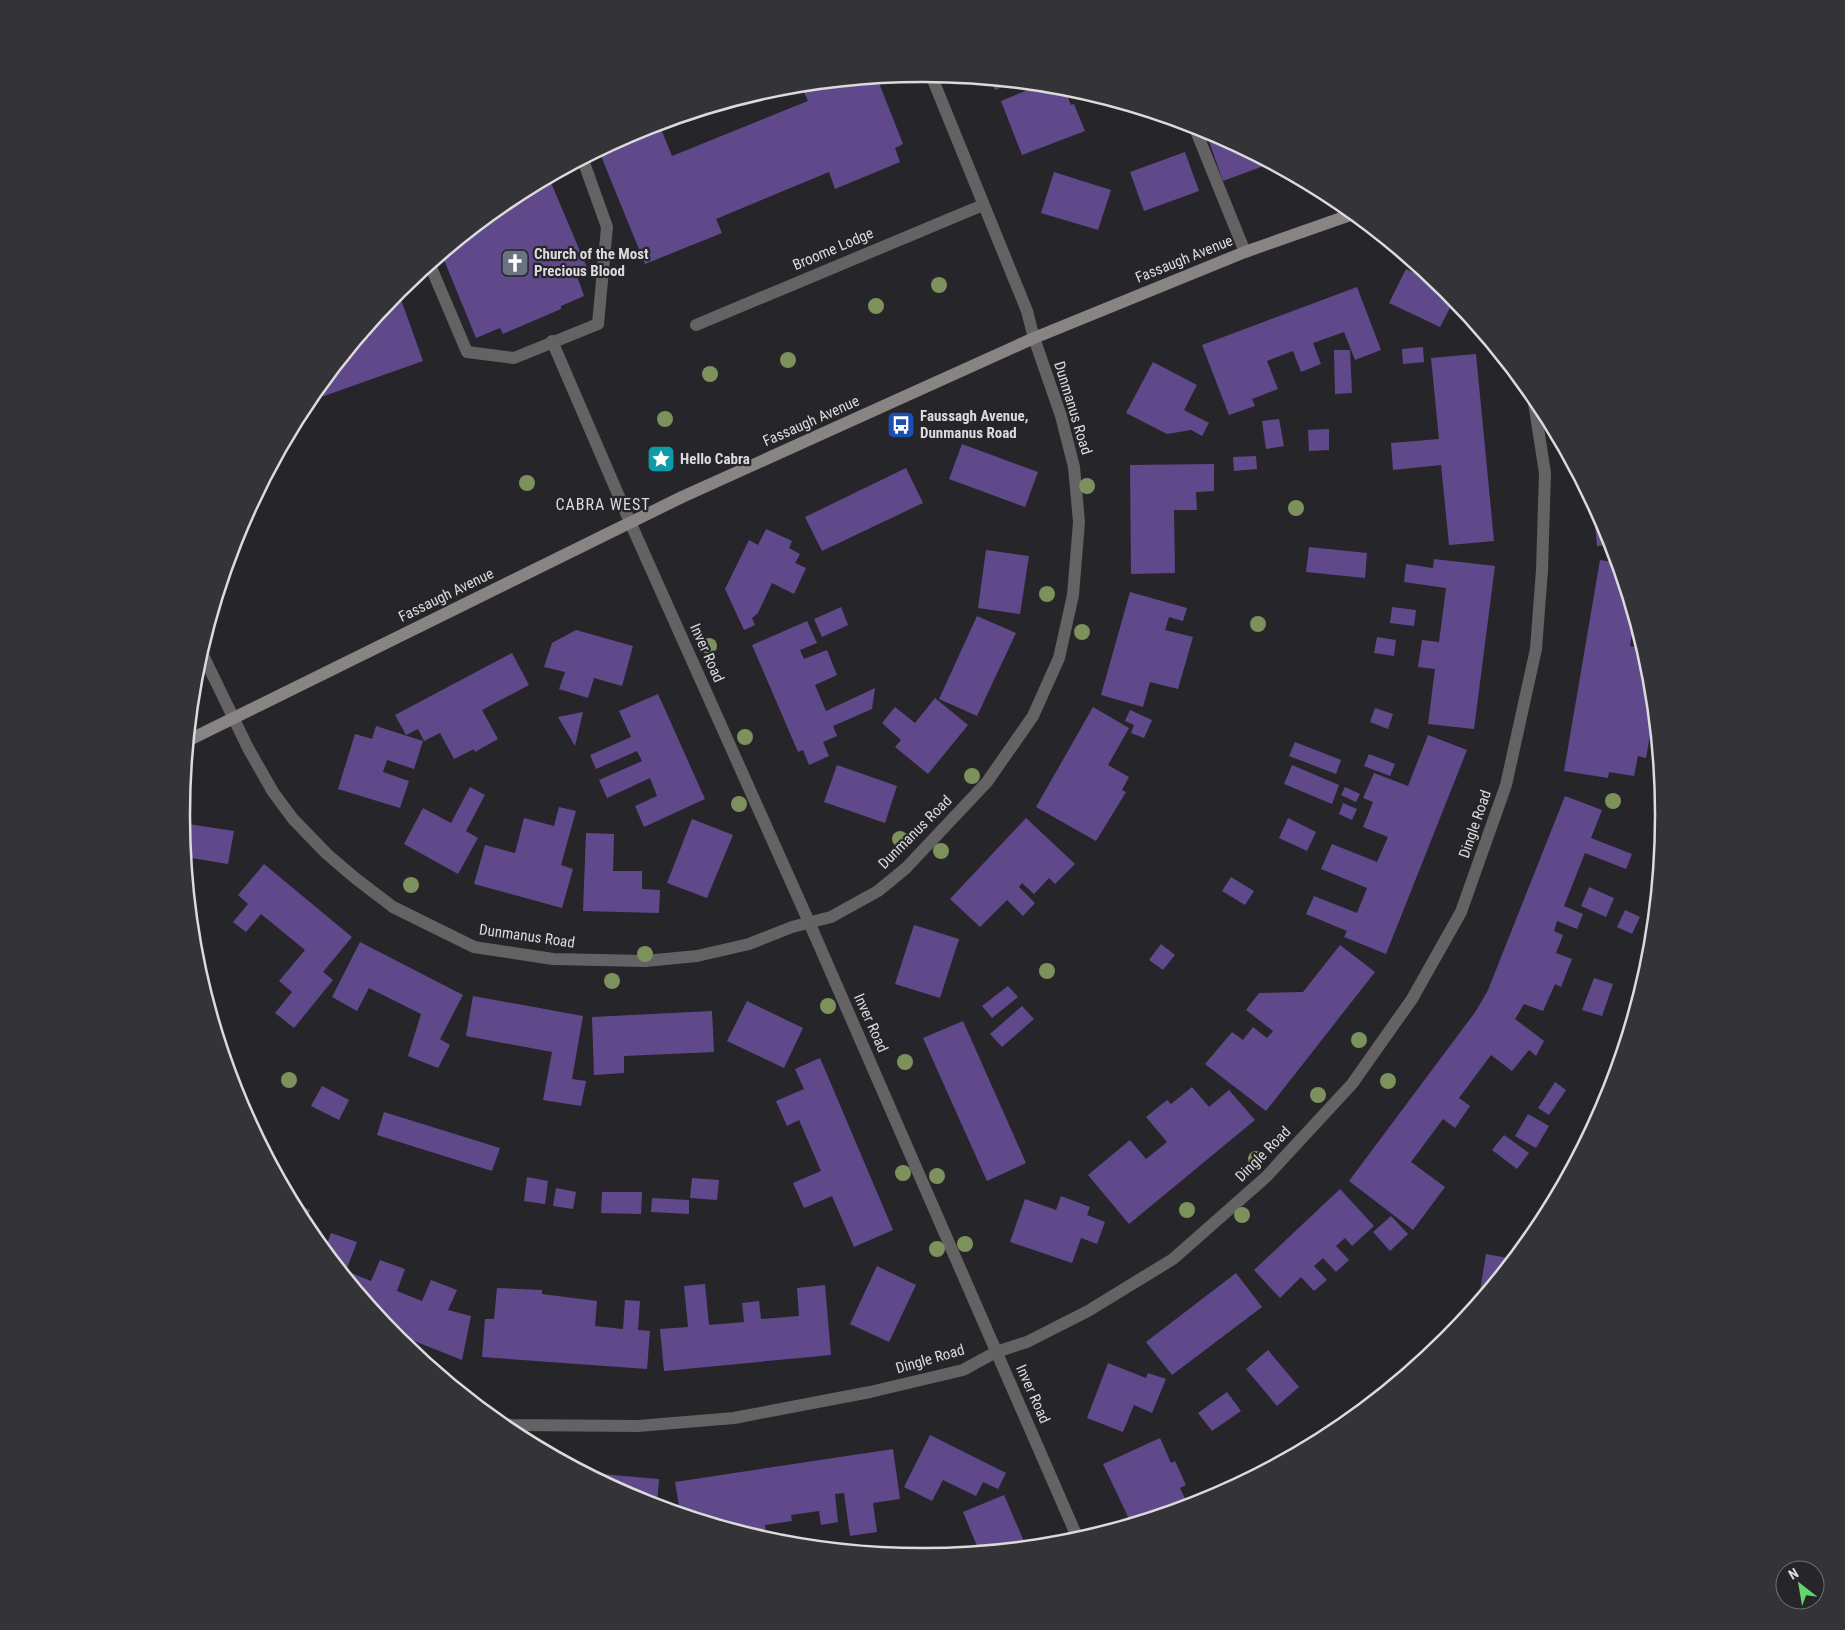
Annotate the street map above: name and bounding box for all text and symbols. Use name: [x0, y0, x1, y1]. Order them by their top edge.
street label: Broome Lodge: [790, 224, 876, 274]
street label: Fassaugh Avenue: [1133, 231, 1235, 287]
place label: Church of the Most Precious Blood: [534, 245, 649, 280]
church icon: Church of the Most Precious Blood: [500, 248, 530, 278]
street label: Dunmanus Road: [1050, 359, 1096, 457]
street label: Fassaugh Avenue: [760, 392, 862, 450]
place label: Faussagh Avenue, Dunmanus Road: [920, 407, 1028, 442]
bus stop icon: Faussagh Avenue, Dunmanus Road: [886, 410, 916, 440]
place icon: Hello Cabra: [646, 444, 676, 474]
place label: Hello Cabra: [680, 450, 750, 468]
district label: CABRA WEST: [555, 495, 651, 514]
street label: Fassaugh Avenue: [396, 564, 496, 626]
street label: Inver Road: [686, 621, 728, 685]
street label: Dingle Road: [1455, 788, 1495, 860]
street label: Dunmanus Road: [875, 792, 955, 872]
street label: Dunmanus Road: [478, 920, 576, 952]
street label: Inver Road: [850, 991, 892, 1055]
street label: Dingle Road: [1232, 1123, 1294, 1185]
street label: Dingle Road: [894, 1341, 966, 1377]
street label: Inver Road: [1012, 1362, 1054, 1426]
north arrow: [1775, 1560, 1825, 1610]
text: N: [1786, 1565, 1801, 1583]

